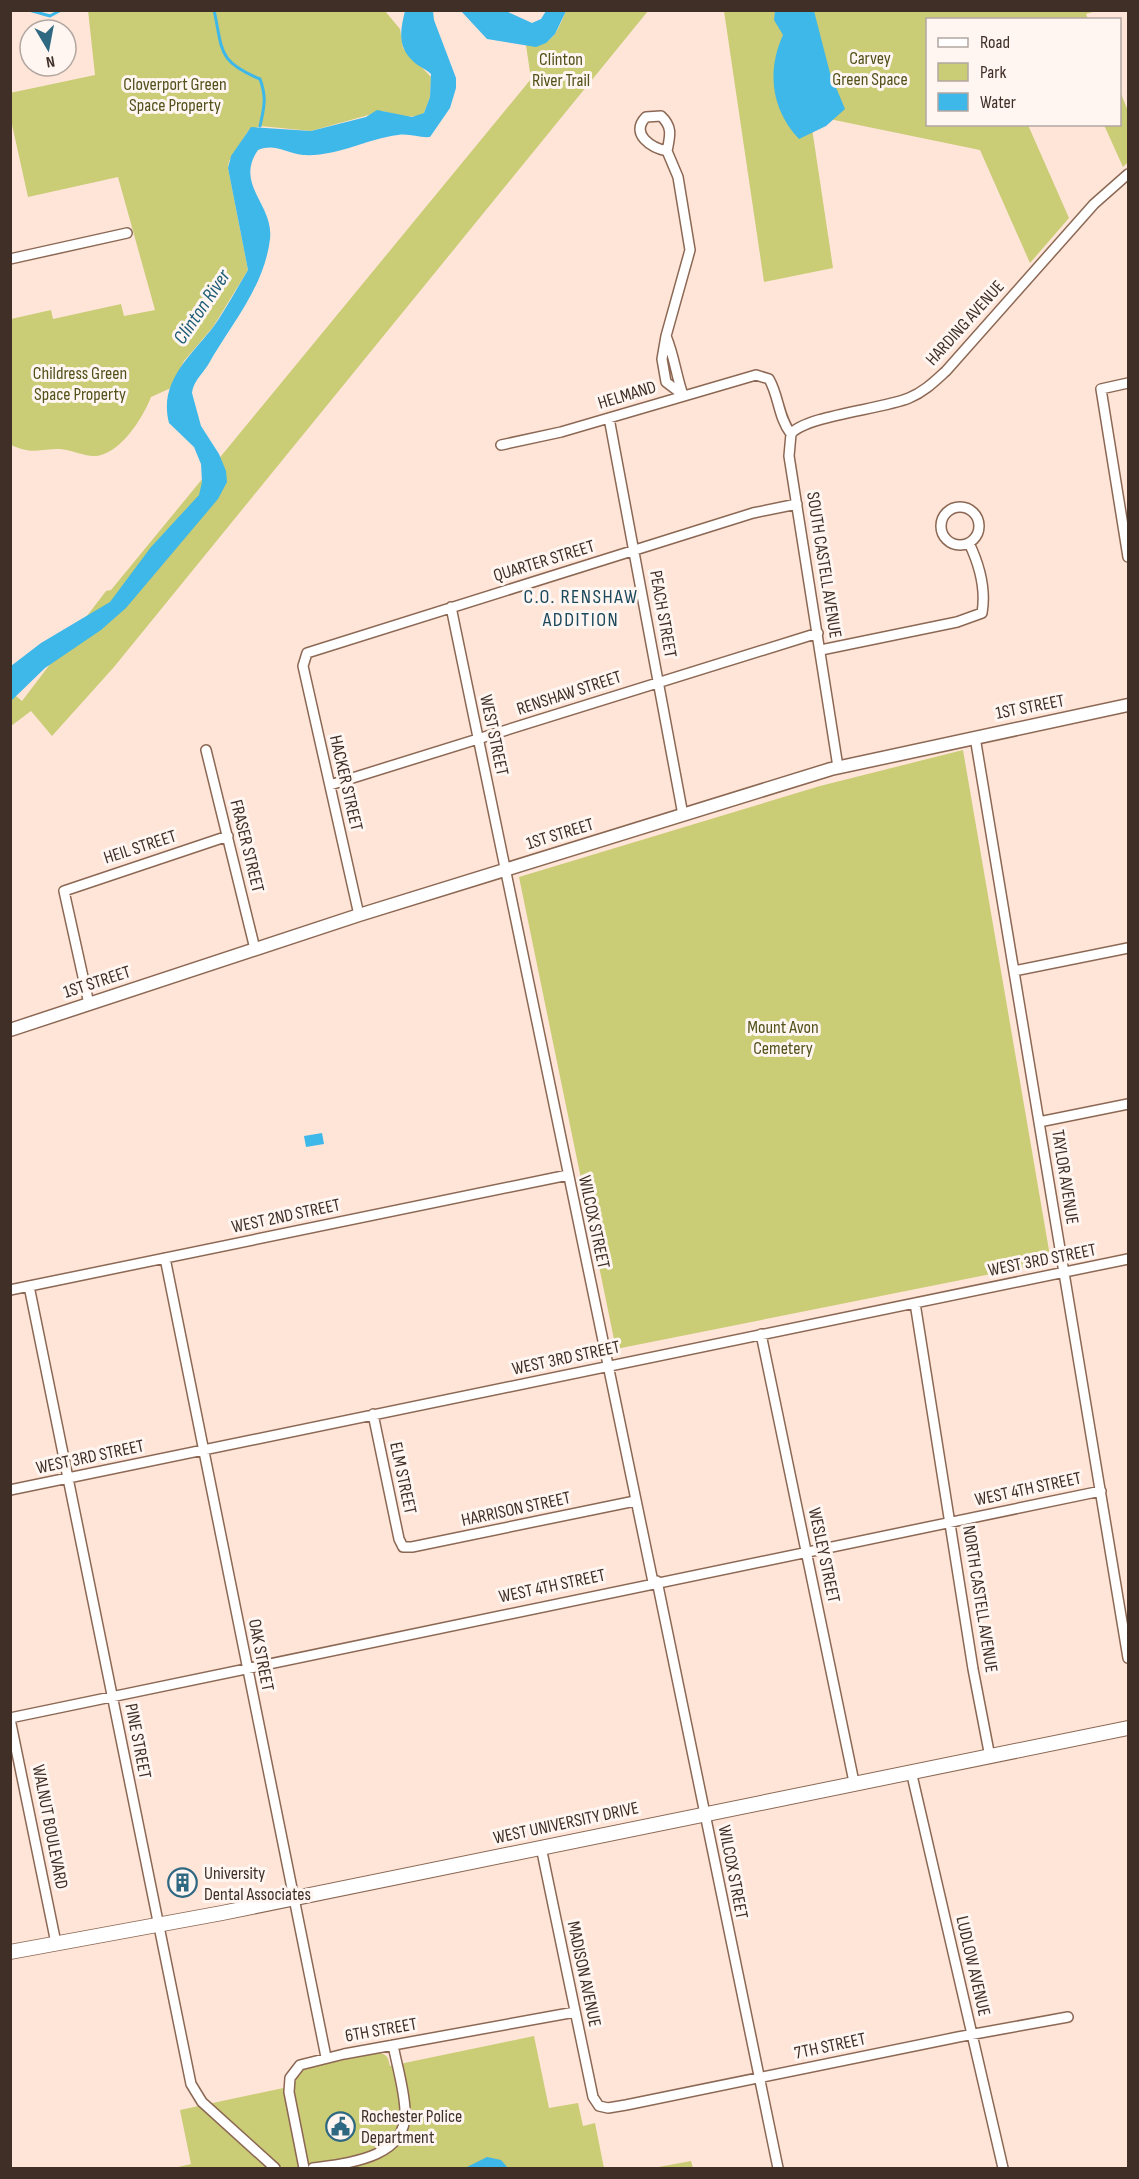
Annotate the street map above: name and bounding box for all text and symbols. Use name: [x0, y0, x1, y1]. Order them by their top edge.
north arrow: [18, 18, 78, 78]
legend: [926, 18, 1121, 126]
text: Road: [980, 32, 1010, 53]
park label: Carvey Green Space: [832, 48, 908, 90]
park label: Clinton River Trail: [532, 49, 590, 91]
text: N: [44, 51, 56, 71]
text: Park: [980, 62, 1006, 83]
park label: Cloverport Green Space Property: [123, 74, 227, 116]
text: Water: [980, 92, 1016, 113]
water label: Clinton River: [168, 264, 236, 349]
street label: HARDING AVENUE: [921, 276, 1009, 370]
park label: Childress Green Space Property: [33, 363, 127, 405]
street label: HELMAND: [595, 376, 659, 414]
street label: SOUTH CASTELL AVENUE: [802, 490, 846, 640]
street label: QUARTER STREET: [491, 536, 597, 586]
street label: PEACH STREET: [645, 569, 681, 659]
district label: C.O. RENSHAW ADDITION: [524, 585, 638, 632]
street label: RENSHAW STREET: [514, 666, 624, 720]
street label: 1ST STREET: [994, 690, 1066, 724]
street label: WEST STREET: [475, 693, 513, 777]
street label: HACKER STREET: [325, 733, 367, 833]
street label: FRASER STREET: [225, 798, 269, 894]
street label: 1ST STREET: [524, 814, 596, 854]
street label: HEIL STREET: [101, 825, 179, 869]
street label: 1ST STREET: [61, 961, 133, 1003]
park label: Mount Avon Cemetery: [747, 1017, 819, 1059]
street label: TAYLOR AVENUE: [1047, 1128, 1083, 1226]
street label: WILCOX STREET: [574, 1173, 614, 1271]
street label: WEST 2ND STREET: [230, 1194, 342, 1238]
street label: WEST 3RD STREET: [986, 1239, 1098, 1281]
street label: WEST 3RD STREET: [510, 1336, 622, 1380]
street label: WEST 3RD STREET: [34, 1435, 146, 1479]
street label: ELM STREET: [385, 1440, 421, 1516]
street label: WEST 4TH STREET: [973, 1467, 1083, 1511]
street label: HARRISON STREET: [460, 1487, 572, 1531]
street label: WESLEY STREET: [804, 1506, 844, 1604]
street label: NORTH CASTELL AVENUE: [958, 1524, 1002, 1674]
street label: WEST 4TH STREET: [497, 1564, 607, 1608]
street label: OAK STREET: [244, 1617, 278, 1693]
street label: PINE STREET: [120, 1702, 156, 1780]
street label: WALNUT BOULEVARD: [28, 1763, 72, 1891]
street label: WEST UNIVERSITY DRIVE: [492, 1797, 640, 1849]
street label: WILCOX STREET: [714, 1823, 752, 1921]
place label: University Dental Associates: [204, 1863, 311, 1905]
building icon: University Dental Associates: [167, 1867, 199, 1899]
street label: LUDLOW AVENUE: [951, 1914, 995, 2018]
street label: MADISON AVENUE: [563, 1919, 605, 2029]
street label: 6TH STREET: [344, 2013, 418, 2047]
street label: 7TH STREET: [792, 2028, 868, 2064]
place label: Rochester Police Department: [361, 2106, 462, 2148]
public building icon: Rochester Police Department: [324, 2110, 356, 2142]

